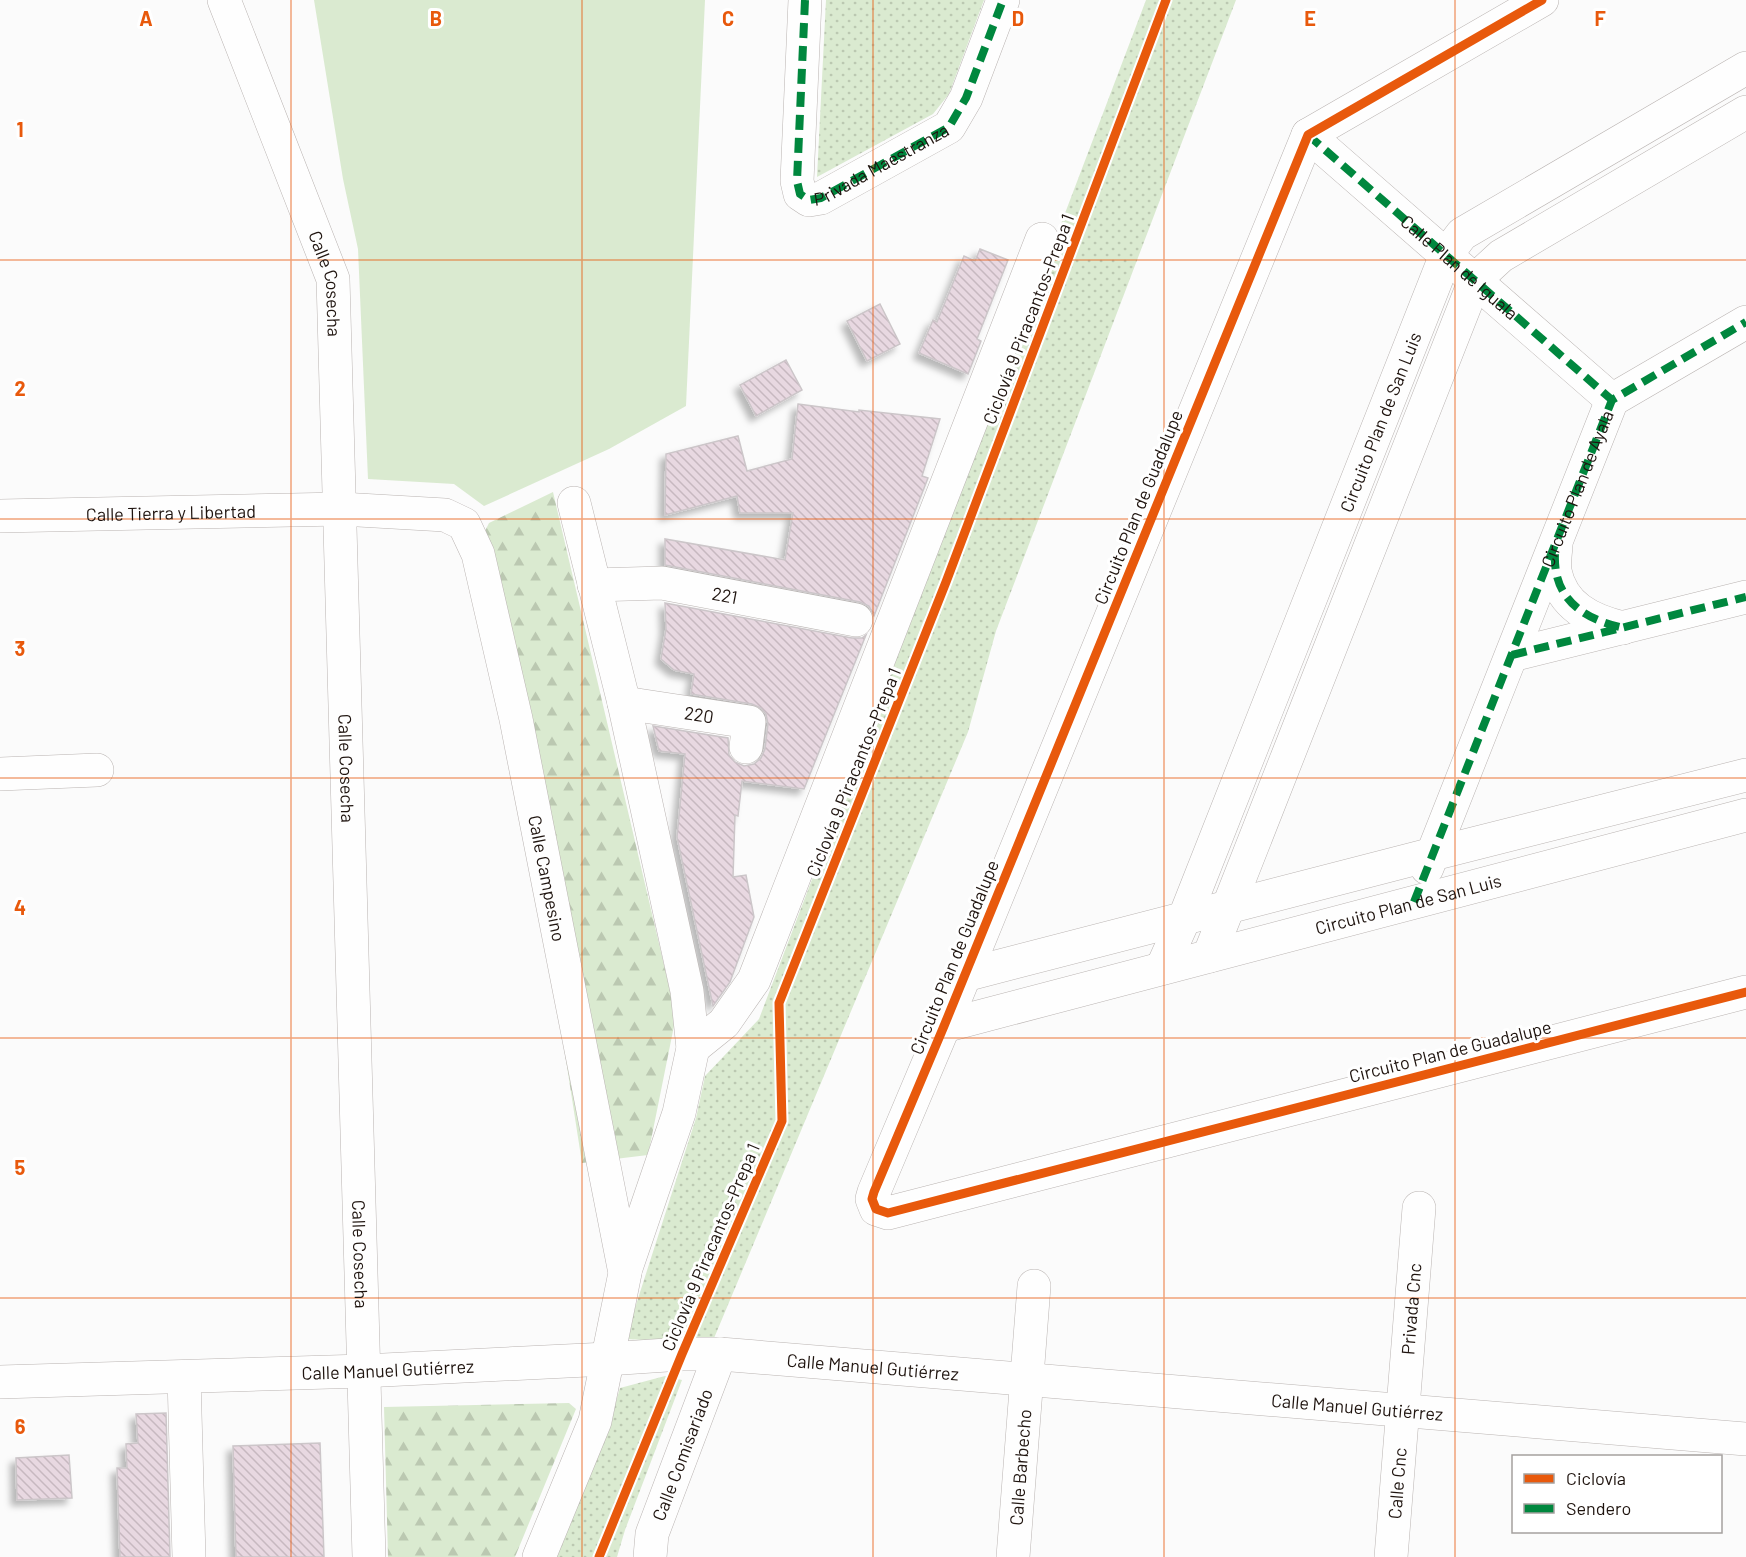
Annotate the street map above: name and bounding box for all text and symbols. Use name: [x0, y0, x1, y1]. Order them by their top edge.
text: A: [139, 6, 153, 30]
text: B: [430, 6, 442, 30]
text: C: [722, 6, 734, 30]
text: D: [1012, 6, 1024, 30]
text: E: [1304, 6, 1316, 30]
text: F: [1594, 6, 1606, 30]
text: 1: [16, 117, 24, 141]
street label: Privada Maestranza: [812, 118, 952, 210]
street label: Calle Plan de Iguala: [1396, 210, 1523, 324]
street label: Ciclovía 9 Piracantos-Prepa 1: [978, 211, 1078, 427]
street label: Calle Cosecha: [304, 228, 346, 337]
street label: Circuito Plan de San Luis: [1335, 329, 1426, 515]
text: 2: [14, 376, 26, 400]
street label: Circuito Plan de Guadalupe: [1089, 407, 1187, 607]
street label: Circuito Plan de Ayala: [1536, 407, 1618, 570]
street label: Calle Tierra y Libertad: [86, 500, 256, 525]
street label: 221: [710, 582, 739, 608]
text: 3: [15, 636, 25, 660]
street label: Ciclovía 9 Piracantos-Prepa 1: [801, 664, 905, 880]
street label: 220: [683, 701, 715, 728]
street label: Calle Cosecha: [334, 714, 359, 823]
street label: Calle Campesino: [524, 813, 571, 943]
street label: Circuito Plan de Guadalupe: [905, 857, 1003, 1057]
street label: Circuito Plan de San Luis: [1313, 869, 1504, 939]
text: 4: [14, 895, 26, 919]
street label: Circuito Plan de Guadalupe: [1347, 1015, 1553, 1087]
street label: Ciclovía 9 Piracantos-Prepa 1: [656, 1140, 764, 1354]
text: 5: [15, 1155, 26, 1179]
street label: Calle Cosecha: [348, 1199, 373, 1309]
street label: Privada Cnc: [1396, 1262, 1426, 1355]
street label: Calle Manuel Gutiérrez: [786, 1349, 960, 1385]
street label: Calle Manuel Gutiérrez: [301, 1355, 474, 1384]
street label: Calle Comisariado: [647, 1385, 717, 1524]
street label: Calle Manuel Gutiérrez: [1270, 1389, 1444, 1425]
street label: Calle Barbecho: [1004, 1408, 1035, 1526]
text: 6: [15, 1414, 26, 1438]
street label: Calle Cnc: [1383, 1447, 1411, 1520]
legend: [1512, 1455, 1722, 1533]
text: Ciclovía: [1566, 1467, 1626, 1489]
text: Sendero: [1566, 1497, 1631, 1519]

